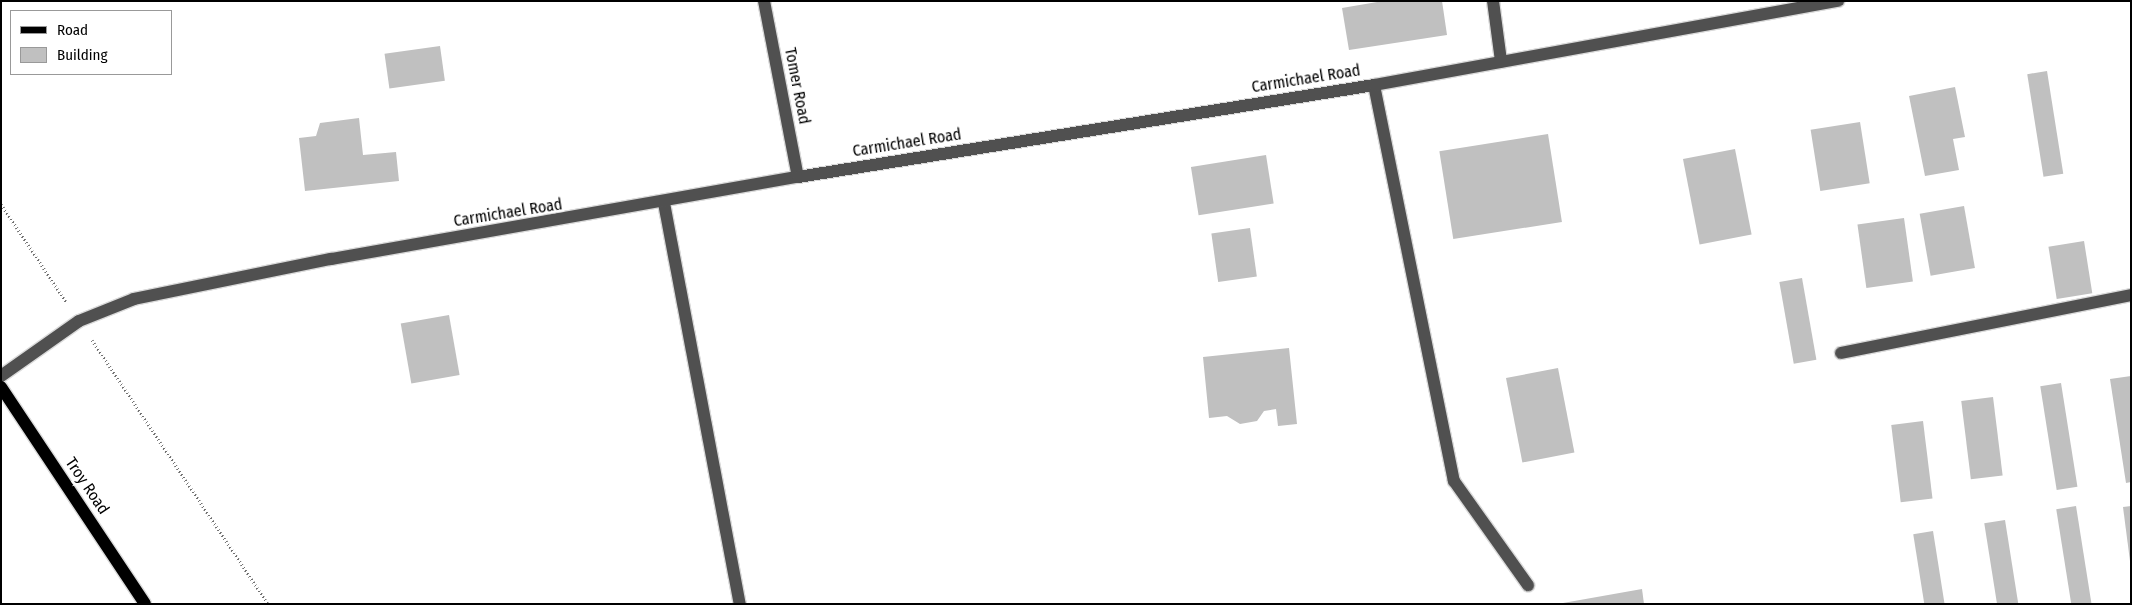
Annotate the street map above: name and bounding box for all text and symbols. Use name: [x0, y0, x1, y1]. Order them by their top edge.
legend: [10, 10, 172, 75]
text: Road: [57, 21, 88, 39]
text: Building: [57, 46, 108, 64]
street label: Tomer Road: [780, 46, 814, 126]
street label: Carmichael Road: [1250, 61, 1362, 97]
street label: Carmichael Road: [851, 125, 963, 161]
street label: Carmichael Road: [452, 195, 564, 231]
street label: Troy Road: [61, 454, 113, 518]

